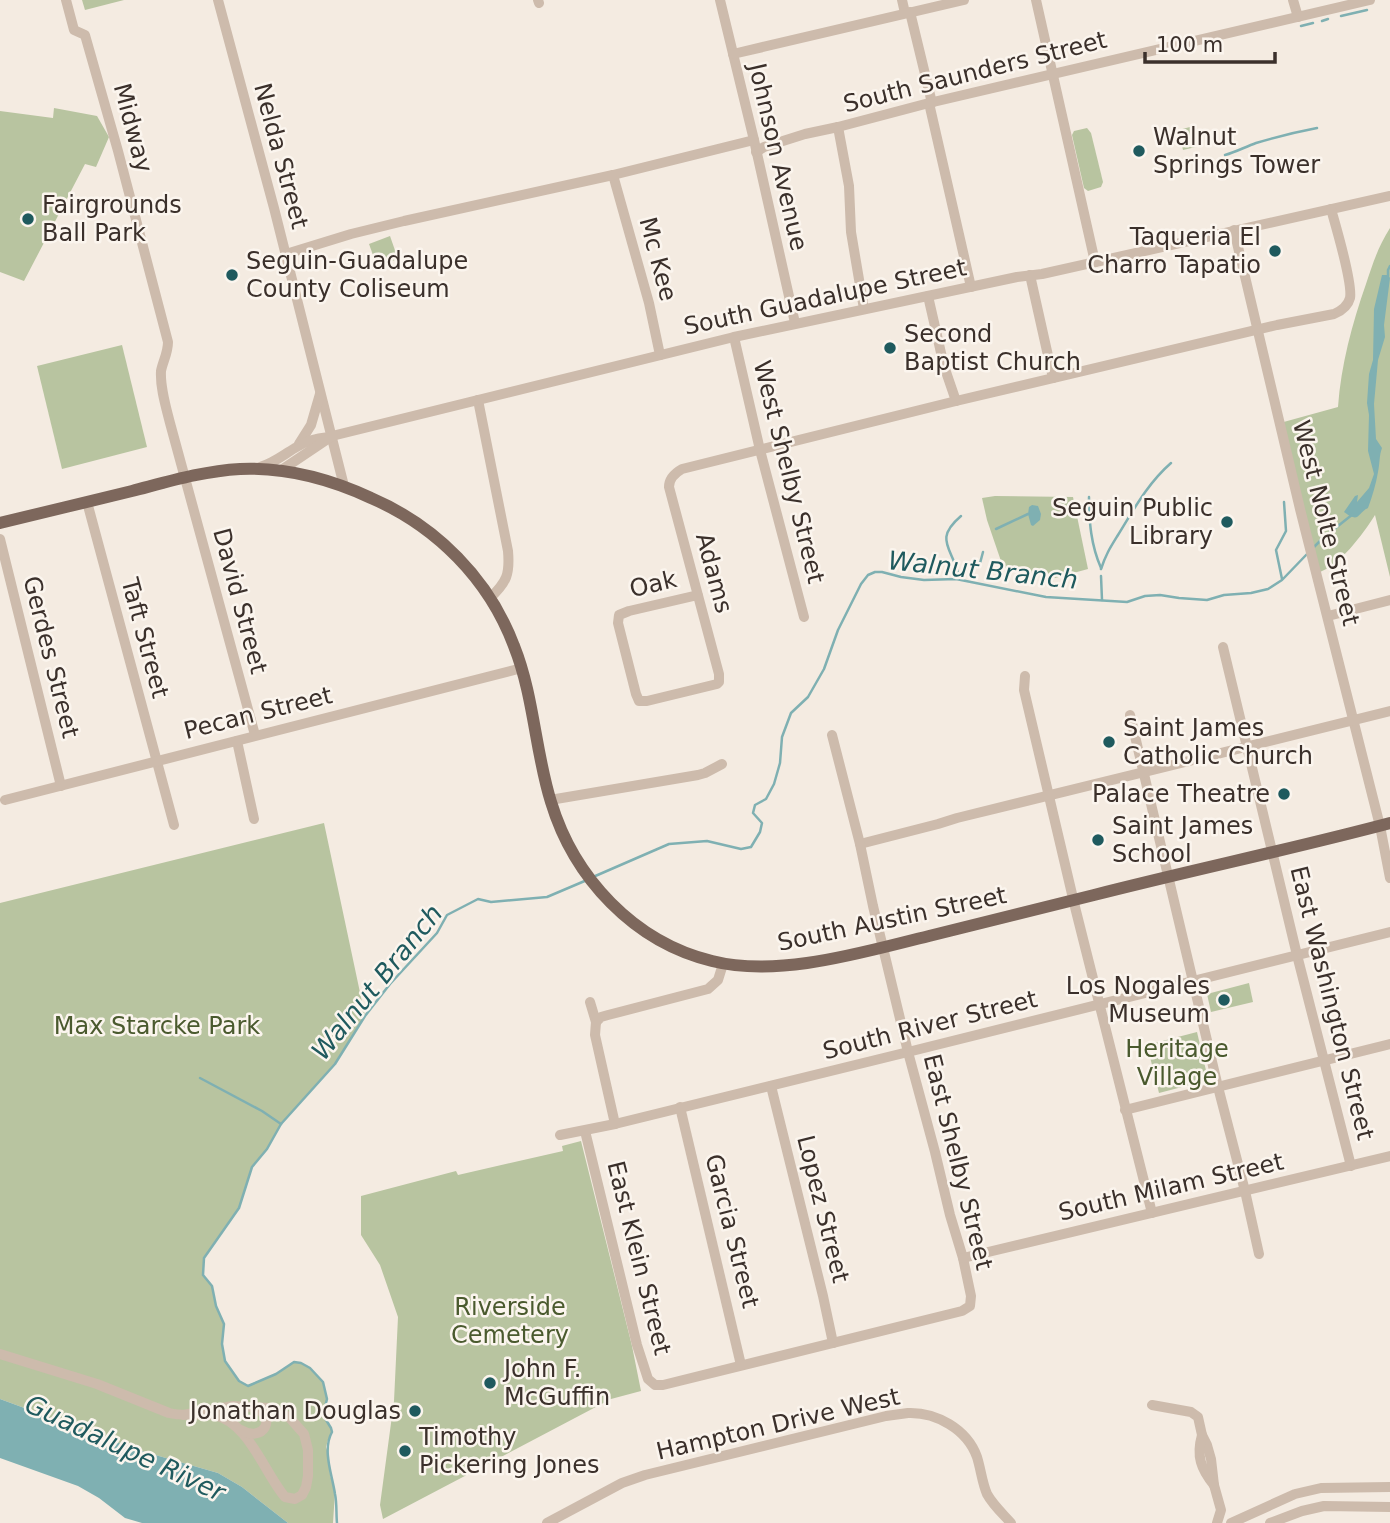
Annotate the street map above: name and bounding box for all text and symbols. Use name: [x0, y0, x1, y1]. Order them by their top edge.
scale bar: [1145, 21, 1274, 65]
street label: South Saunders Street: [840, 26, 1110, 118]
text: 100 m: [1156, 33, 1223, 57]
street label: Johnson Avenue: [742, 59, 813, 253]
street label: Midway: [108, 80, 158, 176]
street label: Nelda Street: [248, 80, 314, 232]
place label: Walnut Springs Tower: [1153, 123, 1320, 179]
marker: Walnut Springs Tower: [1131, 143, 1147, 159]
place label: Fairgrounds Ball Park: [42, 191, 182, 247]
marker: Fairgrounds Ball Park: [20, 211, 36, 227]
street label: Mc Kee: [633, 214, 683, 304]
place label: Taqueria El Charro Tapatio: [1087, 223, 1261, 279]
marker: Taqueria El Charro Tapatio: [1267, 243, 1283, 259]
place label: Seguin-Guadalupe County Coliseum: [246, 247, 468, 303]
street label: South Guadalupe Street: [681, 253, 969, 341]
marker: Seguin-Guadalupe County Coliseum: [224, 267, 240, 283]
place label: Second Baptist Church: [904, 320, 1081, 376]
marker: Second Baptist Church: [882, 340, 898, 356]
street label: West Shelby Street: [748, 358, 830, 586]
street label: West Nolte Street: [1287, 417, 1365, 629]
place label: Seguin Public Library: [1052, 494, 1213, 550]
marker: Seguin Public Library: [1219, 514, 1235, 530]
street label: David Street: [207, 525, 273, 677]
street label: Adams: [690, 530, 738, 616]
water label: Walnut Branch: [887, 545, 1079, 595]
street label: Oak: [627, 565, 679, 603]
street label: Gerdes Street: [17, 573, 85, 741]
street label: Taft Street: [115, 574, 174, 701]
street label: Pecan Street: [181, 681, 335, 745]
place label: Saint James Catholic Church: [1123, 714, 1313, 770]
marker: Saint James Catholic Church: [1101, 734, 1117, 750]
place label: Palace Theatre: [1092, 780, 1270, 808]
marker: Palace Theatre: [1276, 786, 1292, 802]
place label: Saint James School: [1112, 812, 1253, 868]
marker: Saint James School: [1090, 832, 1106, 848]
street label: East Washington Street: [1284, 863, 1380, 1143]
street label: South Austin Street: [775, 881, 1009, 957]
water label: Walnut Branch: [305, 899, 449, 1065]
place label: Los Nogales Museum: [1066, 972, 1210, 1028]
street label: South River Street: [820, 985, 1040, 1065]
marker: Los Nogales Museum: [1216, 992, 1232, 1008]
park label: Max Starcke Park: [54, 1012, 260, 1040]
park label: Heritage Village: [1125, 1035, 1229, 1091]
street label: East Shelby Street: [918, 1051, 998, 1273]
street label: Lopez Street: [791, 1132, 855, 1286]
street label: South Milam Street: [1056, 1147, 1286, 1227]
street label: Garcia Street: [699, 1151, 765, 1311]
street label: East Klein Street: [601, 1158, 677, 1358]
park label: Riverside Cemetery: [451, 1293, 569, 1349]
place label: John F. McGuffin: [502, 1355, 610, 1411]
marker: John F. McGuffin: [482, 1375, 498, 1391]
street label: Hampton Drive West: [654, 1382, 902, 1466]
water label: Guadalupe River: [20, 1389, 232, 1508]
place label: Jonathan Douglas: [188, 1397, 401, 1425]
marker: Jonathan Douglas: [407, 1403, 423, 1419]
place label: Timothy Pickering Jones: [418, 1423, 599, 1479]
marker: Timothy Pickering Jones: [397, 1443, 413, 1459]

